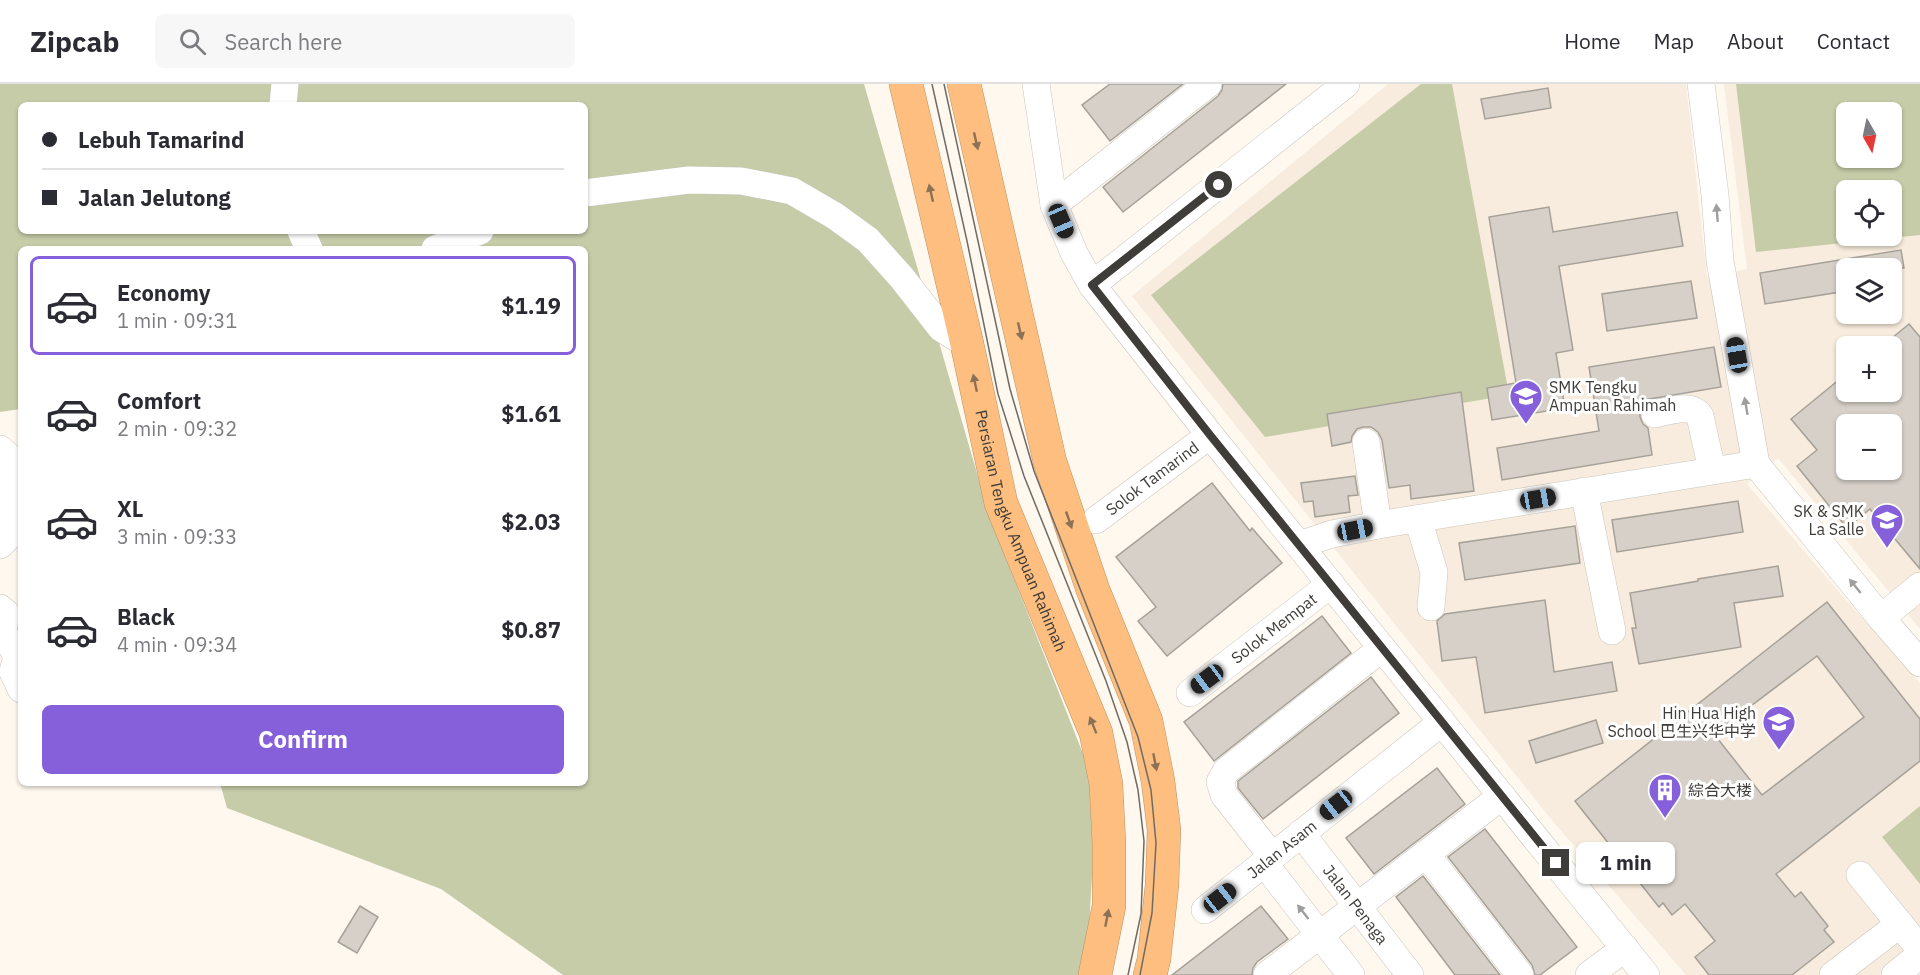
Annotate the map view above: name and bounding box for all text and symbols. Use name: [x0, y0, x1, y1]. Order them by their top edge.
search box: [155, 14, 575, 68]
text: Zipcab: [30, 23, 119, 60]
icon: search: [176, 25, 209, 58]
text: Search here: [224, 27, 342, 56]
text: Home: [1564, 27, 1621, 55]
text: Map: [1654, 27, 1694, 55]
text: About: [1727, 27, 1784, 55]
text: Contact: [1817, 27, 1890, 55]
north arrow: [1836, 102, 1902, 168]
map controls: [1836, 102, 1902, 480]
text: Lebuh Tamarind: [78, 125, 244, 154]
one-way arrow: [972, 132, 982, 150]
route start: [1205, 171, 1232, 198]
button: locate: [1836, 180, 1902, 246]
text: Jalan Jelutong: [78, 183, 231, 212]
one-way arrow: [926, 183, 935, 202]
car: [1046, 201, 1076, 241]
one-way arrow: [1712, 204, 1721, 223]
button: layers: [1836, 258, 1902, 324]
text: Economy: [117, 278, 211, 307]
icon: car: [45, 279, 99, 333]
text: $1.19: [501, 291, 561, 320]
text: 1 min · 09:31: [117, 307, 237, 334]
one-way arrow: [1015, 322, 1025, 340]
car: [1725, 336, 1749, 374]
button: +: [1836, 336, 1902, 402]
one-way arrow: [970, 373, 979, 392]
place label: SMK Tengku Ampuan Rahimah: [1549, 377, 1676, 415]
school or university icon: SMK Tengku Ampuan Rahimah: [1508, 378, 1544, 425]
text: Comfort: [117, 386, 201, 415]
icon: car: [45, 387, 99, 441]
one-way arrow: [1741, 396, 1750, 415]
text: $1.61: [501, 399, 561, 428]
street label: Persiaran Tengku Ampuan Rahimah: [971, 408, 1071, 654]
button: −: [1836, 414, 1902, 480]
text: 2 min · 09:32: [117, 415, 237, 442]
street label: Solok Tamarind: [1102, 437, 1203, 519]
car: [1519, 487, 1557, 511]
text: XL: [117, 494, 143, 523]
icon: car: [45, 495, 99, 549]
place label: SK & SMK La Salle: [1793, 501, 1864, 539]
school or university icon: SK & SMK La Salle: [1869, 502, 1905, 549]
text: $2.03: [501, 507, 561, 536]
one-way arrow: [1065, 511, 1075, 529]
car: [1336, 518, 1374, 542]
text: 3 min · 09:33: [117, 523, 237, 550]
one-way arrow: [1849, 578, 1862, 594]
street label: Solok Mempat: [1227, 589, 1321, 668]
text: Black: [117, 602, 175, 631]
icon: car: [45, 603, 99, 657]
text: $0.87: [501, 615, 561, 644]
text: 4 min · 09:34: [117, 631, 237, 658]
car: [1187, 661, 1227, 697]
place label: Hin Hua High School 巴生兴华中学: [1608, 703, 1756, 741]
school or university icon: Hin Hua High School 巴生兴华中学: [1761, 704, 1797, 751]
button: Confirm: [42, 705, 564, 774]
one-way arrow: [1087, 715, 1097, 733]
one-way arrow: [1151, 753, 1160, 772]
building icon: 綜合大楼: [1647, 772, 1683, 819]
place label: 綜合大楼: [1688, 780, 1752, 800]
car: [1316, 787, 1356, 823]
street label: Jalan Asam: [1243, 815, 1321, 883]
callout: 1 min: [1577, 842, 1676, 884]
route end: [1542, 849, 1569, 876]
text: 1 min: [1599, 849, 1652, 876]
street label: Jalan Penaga: [1319, 861, 1393, 949]
car: [1200, 880, 1240, 916]
one-way arrow: [1296, 904, 1309, 920]
one-way arrow: [1103, 908, 1112, 927]

